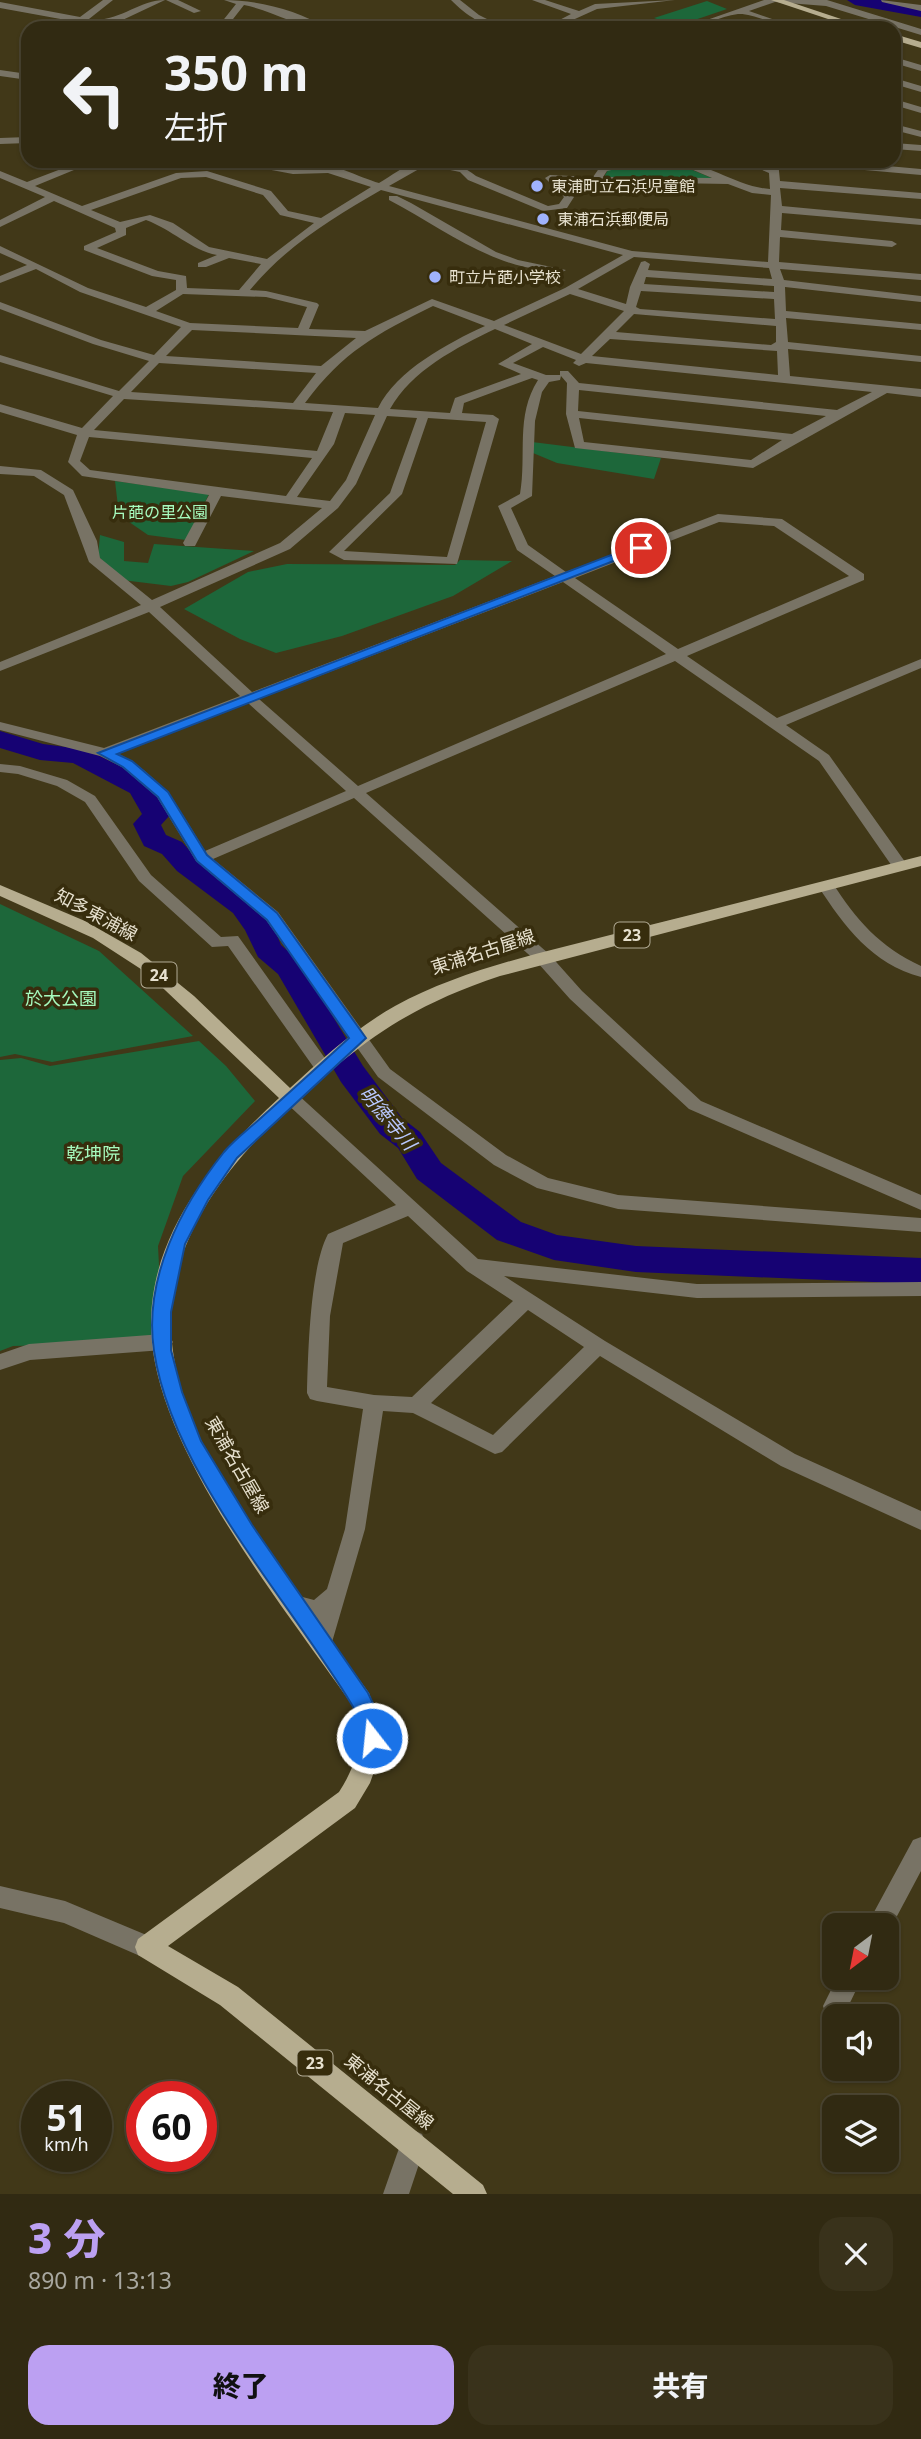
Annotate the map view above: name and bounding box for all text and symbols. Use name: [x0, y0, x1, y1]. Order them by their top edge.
text: 350 m: [164, 39, 309, 105]
icon: left: [49, 49, 140, 140]
text: 左折: [164, 105, 228, 148]
place label: 東浦町立石浜児童館: [551, 175, 695, 197]
marker: 東浦町立石浜児童館: [529, 178, 545, 194]
place label: 東浦石浜郵便局: [557, 208, 669, 230]
marker: 東浦石浜郵便局: [535, 211, 551, 227]
place label: 町立片葩小学校: [449, 266, 561, 288]
marker: 町立片葩小学校: [427, 269, 443, 285]
park label: 片葩の里公園: [112, 501, 208, 523]
pin: [611, 518, 671, 578]
icon: arrive: [622, 529, 660, 567]
street label: 知多東浦線: [51, 882, 142, 946]
street label: 東浦名古屋線: [428, 923, 538, 979]
road number: 23: [614, 923, 650, 948]
road number: 24: [142, 962, 176, 987]
park label: 於大公園: [25, 986, 97, 1010]
water label: 明徳寺川: [354, 1081, 424, 1157]
park label: 乾坤院: [66, 1141, 120, 1165]
street label: 東浦名古屋線: [200, 1412, 275, 1517]
position arrow: [335, 1701, 409, 1775]
north arrow: [822, 1913, 900, 1990]
map controls: [822, 1913, 899, 2172]
button: sound: [822, 2004, 899, 2081]
street label: 東浦名古屋線: [340, 2048, 439, 2135]
road number: 23: [298, 2050, 332, 2076]
speed limit sign: 60: [126, 2081, 217, 2172]
text: 51: [46, 2094, 87, 2141]
button: layers: [822, 2095, 899, 2172]
text: km/h: [44, 2132, 89, 2156]
text: 3 分: [28, 2209, 105, 2266]
button: close: [819, 2217, 893, 2291]
text: 890 m · 13:13: [28, 2264, 172, 2296]
button: 終了: [28, 2345, 454, 2425]
button: 共有: [468, 2345, 893, 2425]

